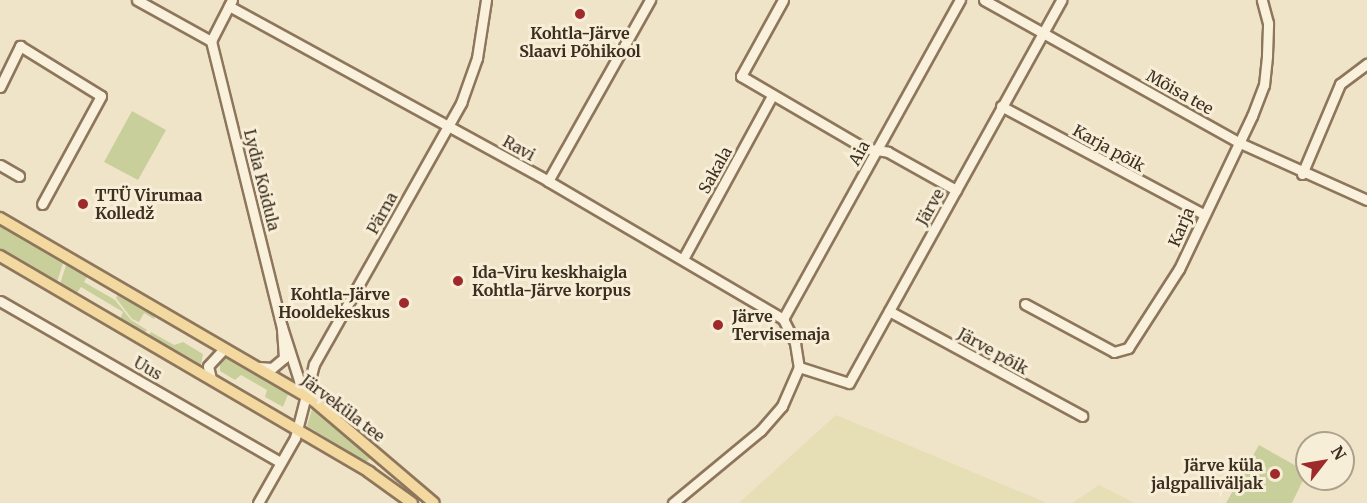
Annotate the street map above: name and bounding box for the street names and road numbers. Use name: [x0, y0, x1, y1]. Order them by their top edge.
street label: Mõisa tee: [1143, 66, 1217, 118]
street label: Karja põik: [1070, 120, 1148, 176]
street label: Lydia Koidula: [240, 127, 284, 233]
street label: Ravi: [500, 131, 538, 165]
street label: Aia: [845, 137, 873, 169]
street label: Sakala: [694, 143, 736, 197]
street label: Järve: [912, 185, 948, 229]
street label: Pärna: [363, 189, 401, 237]
street label: Karja: [1164, 205, 1198, 249]
street label: Järve põik: [954, 324, 1032, 378]
street label: Uus: [130, 352, 166, 384]
street label: Järveküla tee: [298, 370, 388, 446]

